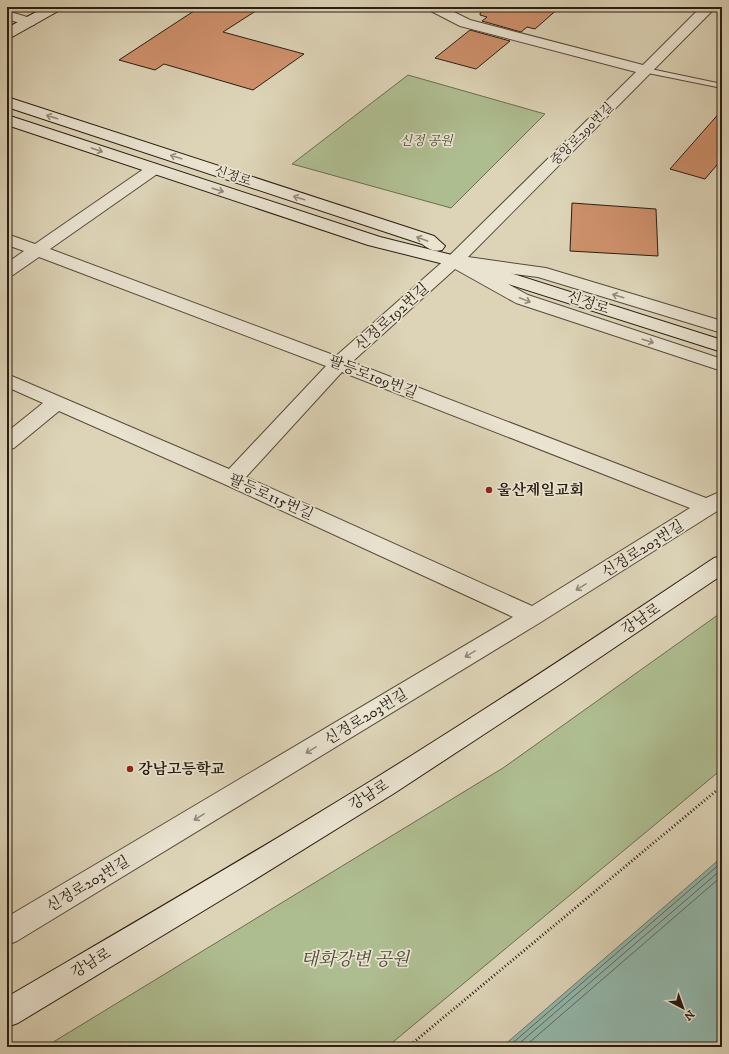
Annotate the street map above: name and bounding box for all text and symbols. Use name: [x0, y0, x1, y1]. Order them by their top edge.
street label: 중앙로290번길: [547, 99, 617, 169]
one-way arrow: [46, 112, 58, 120]
park label: 신정 공원: [399, 133, 454, 149]
one-way arrow: [90, 147, 103, 154]
one-way arrow: [169, 153, 182, 160]
street label: 신정로: [213, 163, 254, 190]
one-way arrow: [211, 187, 224, 194]
one-way arrow: [293, 194, 306, 201]
one-way arrow: [417, 234, 429, 242]
street label: 신정로192번길: [351, 279, 433, 355]
street label: 신정로: [564, 287, 612, 319]
one-way arrow: [611, 292, 624, 299]
one-way arrow: [519, 296, 531, 304]
one-way arrow: [642, 338, 655, 345]
street label: 팔등로109번길: [326, 351, 420, 403]
street label: 팔등로115번길: [226, 470, 316, 524]
place label: 울산제일교회: [497, 481, 584, 500]
marker: 울산제일교회: [484, 485, 494, 495]
street label: 신정로203번길: [598, 516, 688, 582]
one-way arrow: [576, 583, 587, 591]
street label: 강남로: [618, 599, 665, 639]
one-way arrow: [464, 651, 476, 659]
street label: 신정로203번길: [321, 685, 411, 749]
one-way arrow: [305, 747, 317, 755]
place label: 강남고등학교: [138, 760, 225, 779]
marker: 강남고등학교: [125, 764, 135, 774]
street label: 강남로: [346, 775, 393, 815]
one-way arrow: [193, 814, 205, 822]
street label: 신정로203번길: [43, 852, 133, 916]
street label: 강남로: [67, 943, 115, 982]
park label: 태화강변 공원: [301, 949, 411, 971]
north arrow: [663, 988, 703, 1028]
text: N: [681, 1007, 697, 1023]

